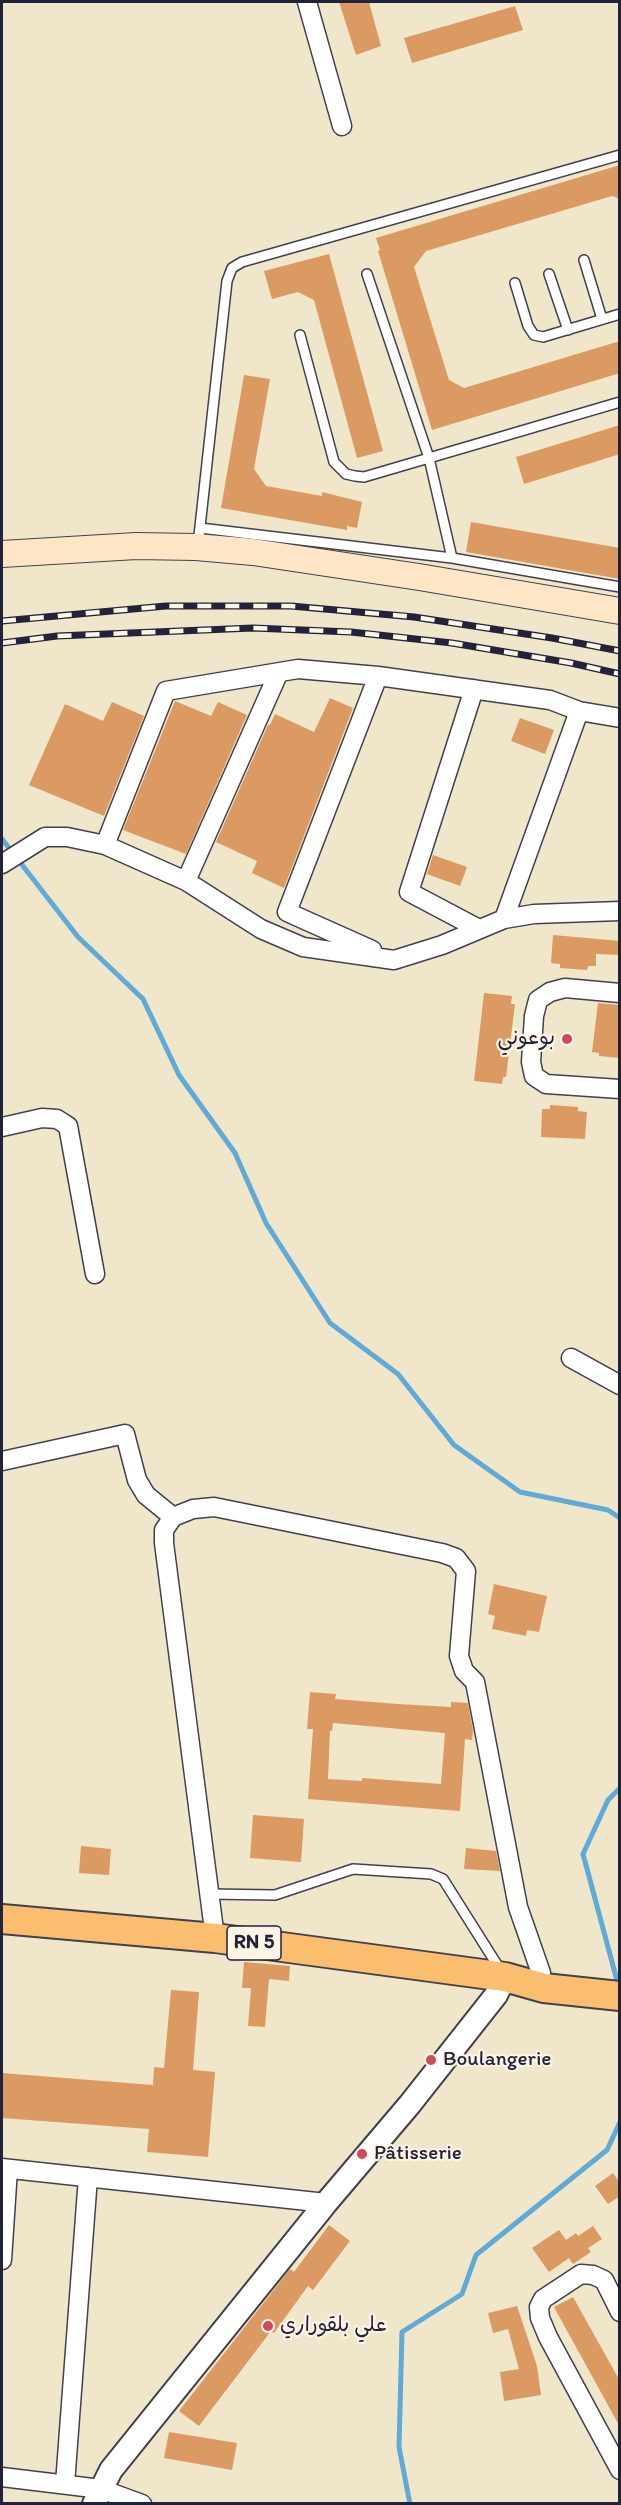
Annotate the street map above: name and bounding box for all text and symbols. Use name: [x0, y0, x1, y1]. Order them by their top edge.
place label: بوعوني: [497, 1026, 555, 1052]
marker: بوعوني: [560, 1032, 574, 1046]
road number: RN 5: [227, 1926, 281, 1960]
place label: Boulangerie: [443, 2047, 551, 2073]
marker: Boulangerie: [424, 2053, 438, 2067]
place label: Pâtisserie: [374, 2141, 462, 2167]
marker: Pâtisserie: [355, 2147, 369, 2161]
place label: علي بلقوراري: [280, 2313, 387, 2339]
marker: علي بلقوراري: [261, 2319, 275, 2333]

